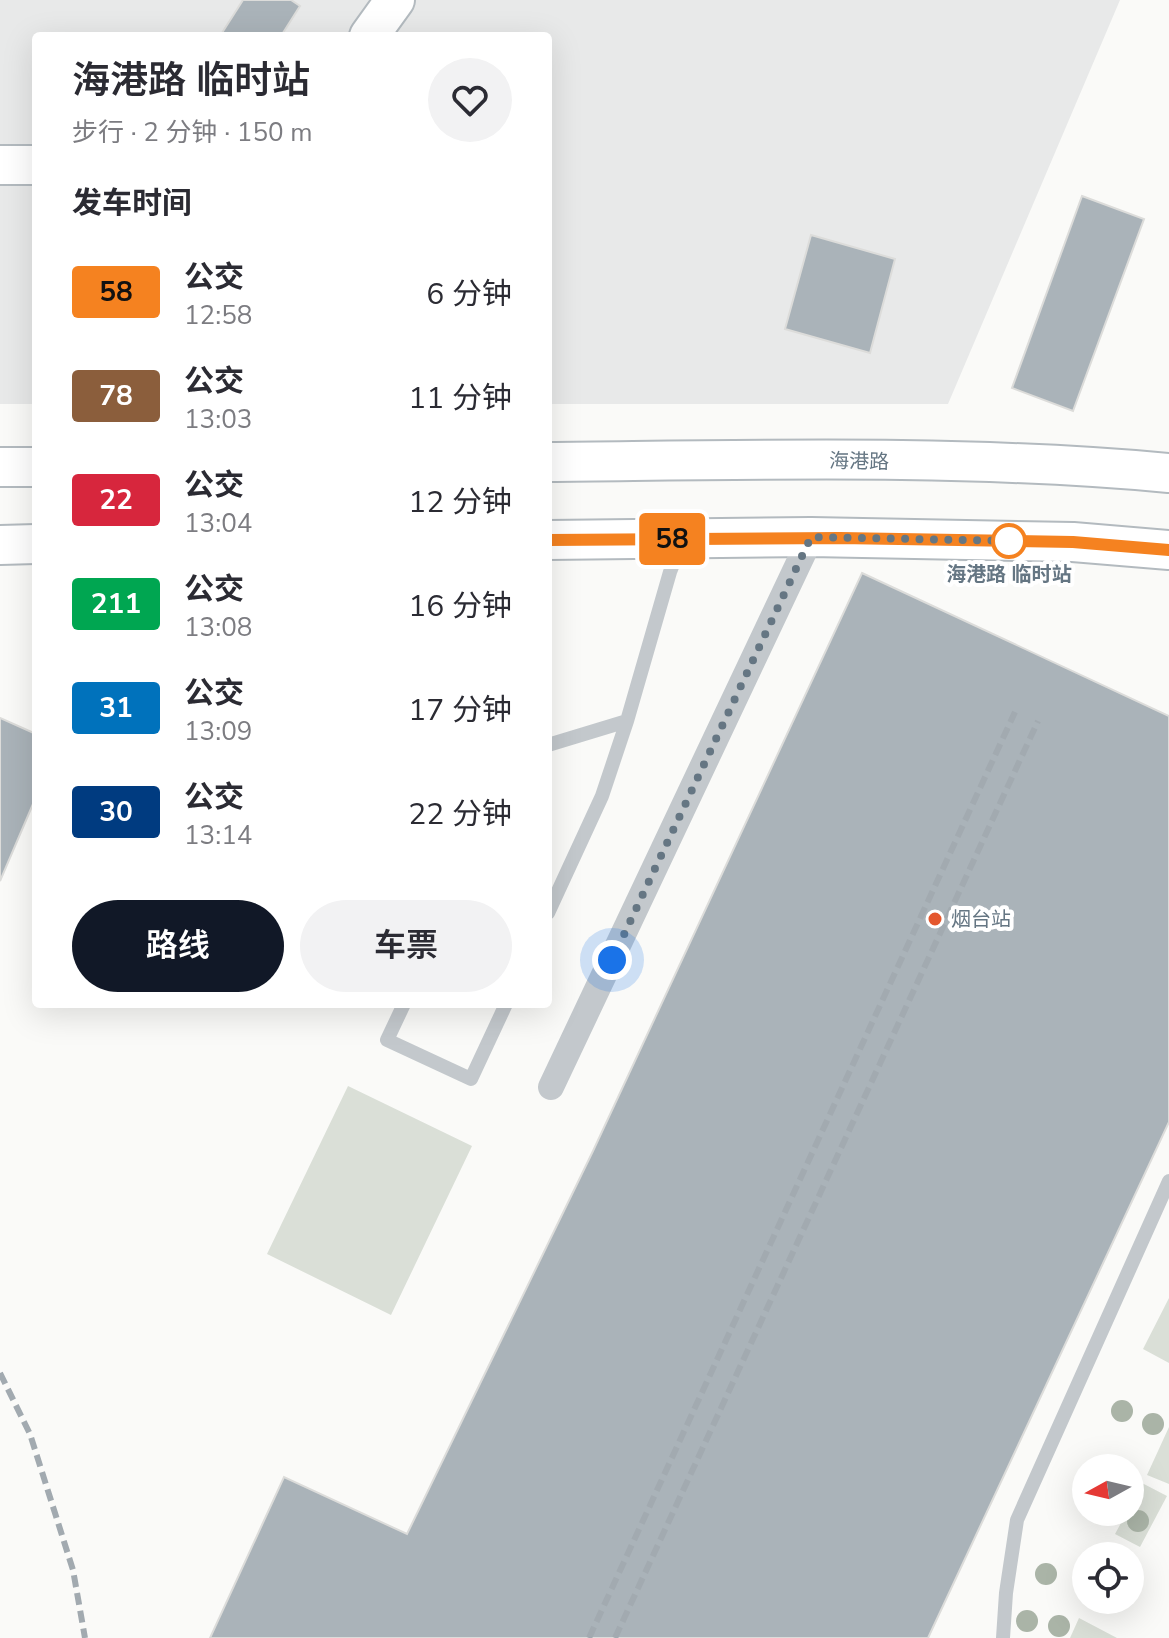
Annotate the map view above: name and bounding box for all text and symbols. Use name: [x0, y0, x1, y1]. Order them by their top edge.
text: 海港路 临时站: [72, 55, 310, 106]
button: heart: [428, 58, 512, 142]
text: 步行 · 2 分钟 · 150 m: [72, 115, 313, 150]
text: 发车时间: [72, 183, 192, 224]
text: 公交: [184, 257, 244, 298]
text: 58: [99, 273, 133, 311]
text: 6 分钟: [426, 274, 512, 315]
text: 12:58: [184, 298, 252, 333]
text: 公交: [184, 361, 244, 402]
text: 78: [99, 377, 133, 415]
text: 11 分钟: [408, 378, 512, 419]
text: 13:03: [184, 402, 252, 437]
street label: 海港路: [829, 447, 889, 476]
text: 公交: [184, 465, 244, 506]
text: 22: [99, 481, 133, 519]
text: 12 分钟: [408, 482, 512, 523]
text: 13:04: [184, 506, 252, 541]
line badge: 58: [636, 513, 708, 565]
text: 58: [655, 520, 689, 558]
marker: 海港路 临时站: [992, 524, 1026, 558]
place label: 海港路 临时站: [946, 561, 1072, 588]
text: 公交: [184, 569, 244, 610]
text: 211: [91, 585, 141, 623]
text: 16 分钟: [408, 586, 512, 627]
text: 13:08: [184, 610, 252, 645]
text: 公交: [184, 673, 244, 714]
text: 31: [99, 689, 133, 727]
text: 17 分钟: [408, 690, 512, 731]
text: 13:09: [184, 714, 252, 749]
text: 公交: [184, 777, 244, 818]
text: 30: [99, 793, 133, 831]
text: 22 分钟: [408, 794, 512, 835]
text: 13:14: [184, 818, 252, 853]
button: 路线: [72, 900, 284, 992]
button: 车票: [300, 900, 512, 992]
place label: 烟台站: [951, 906, 1011, 933]
marker: 烟台站: [926, 910, 944, 928]
your location: [592, 940, 632, 980]
north arrow: [1072, 1454, 1144, 1526]
map controls: [1072, 1454, 1144, 1614]
button: locate: [1072, 1542, 1144, 1614]

